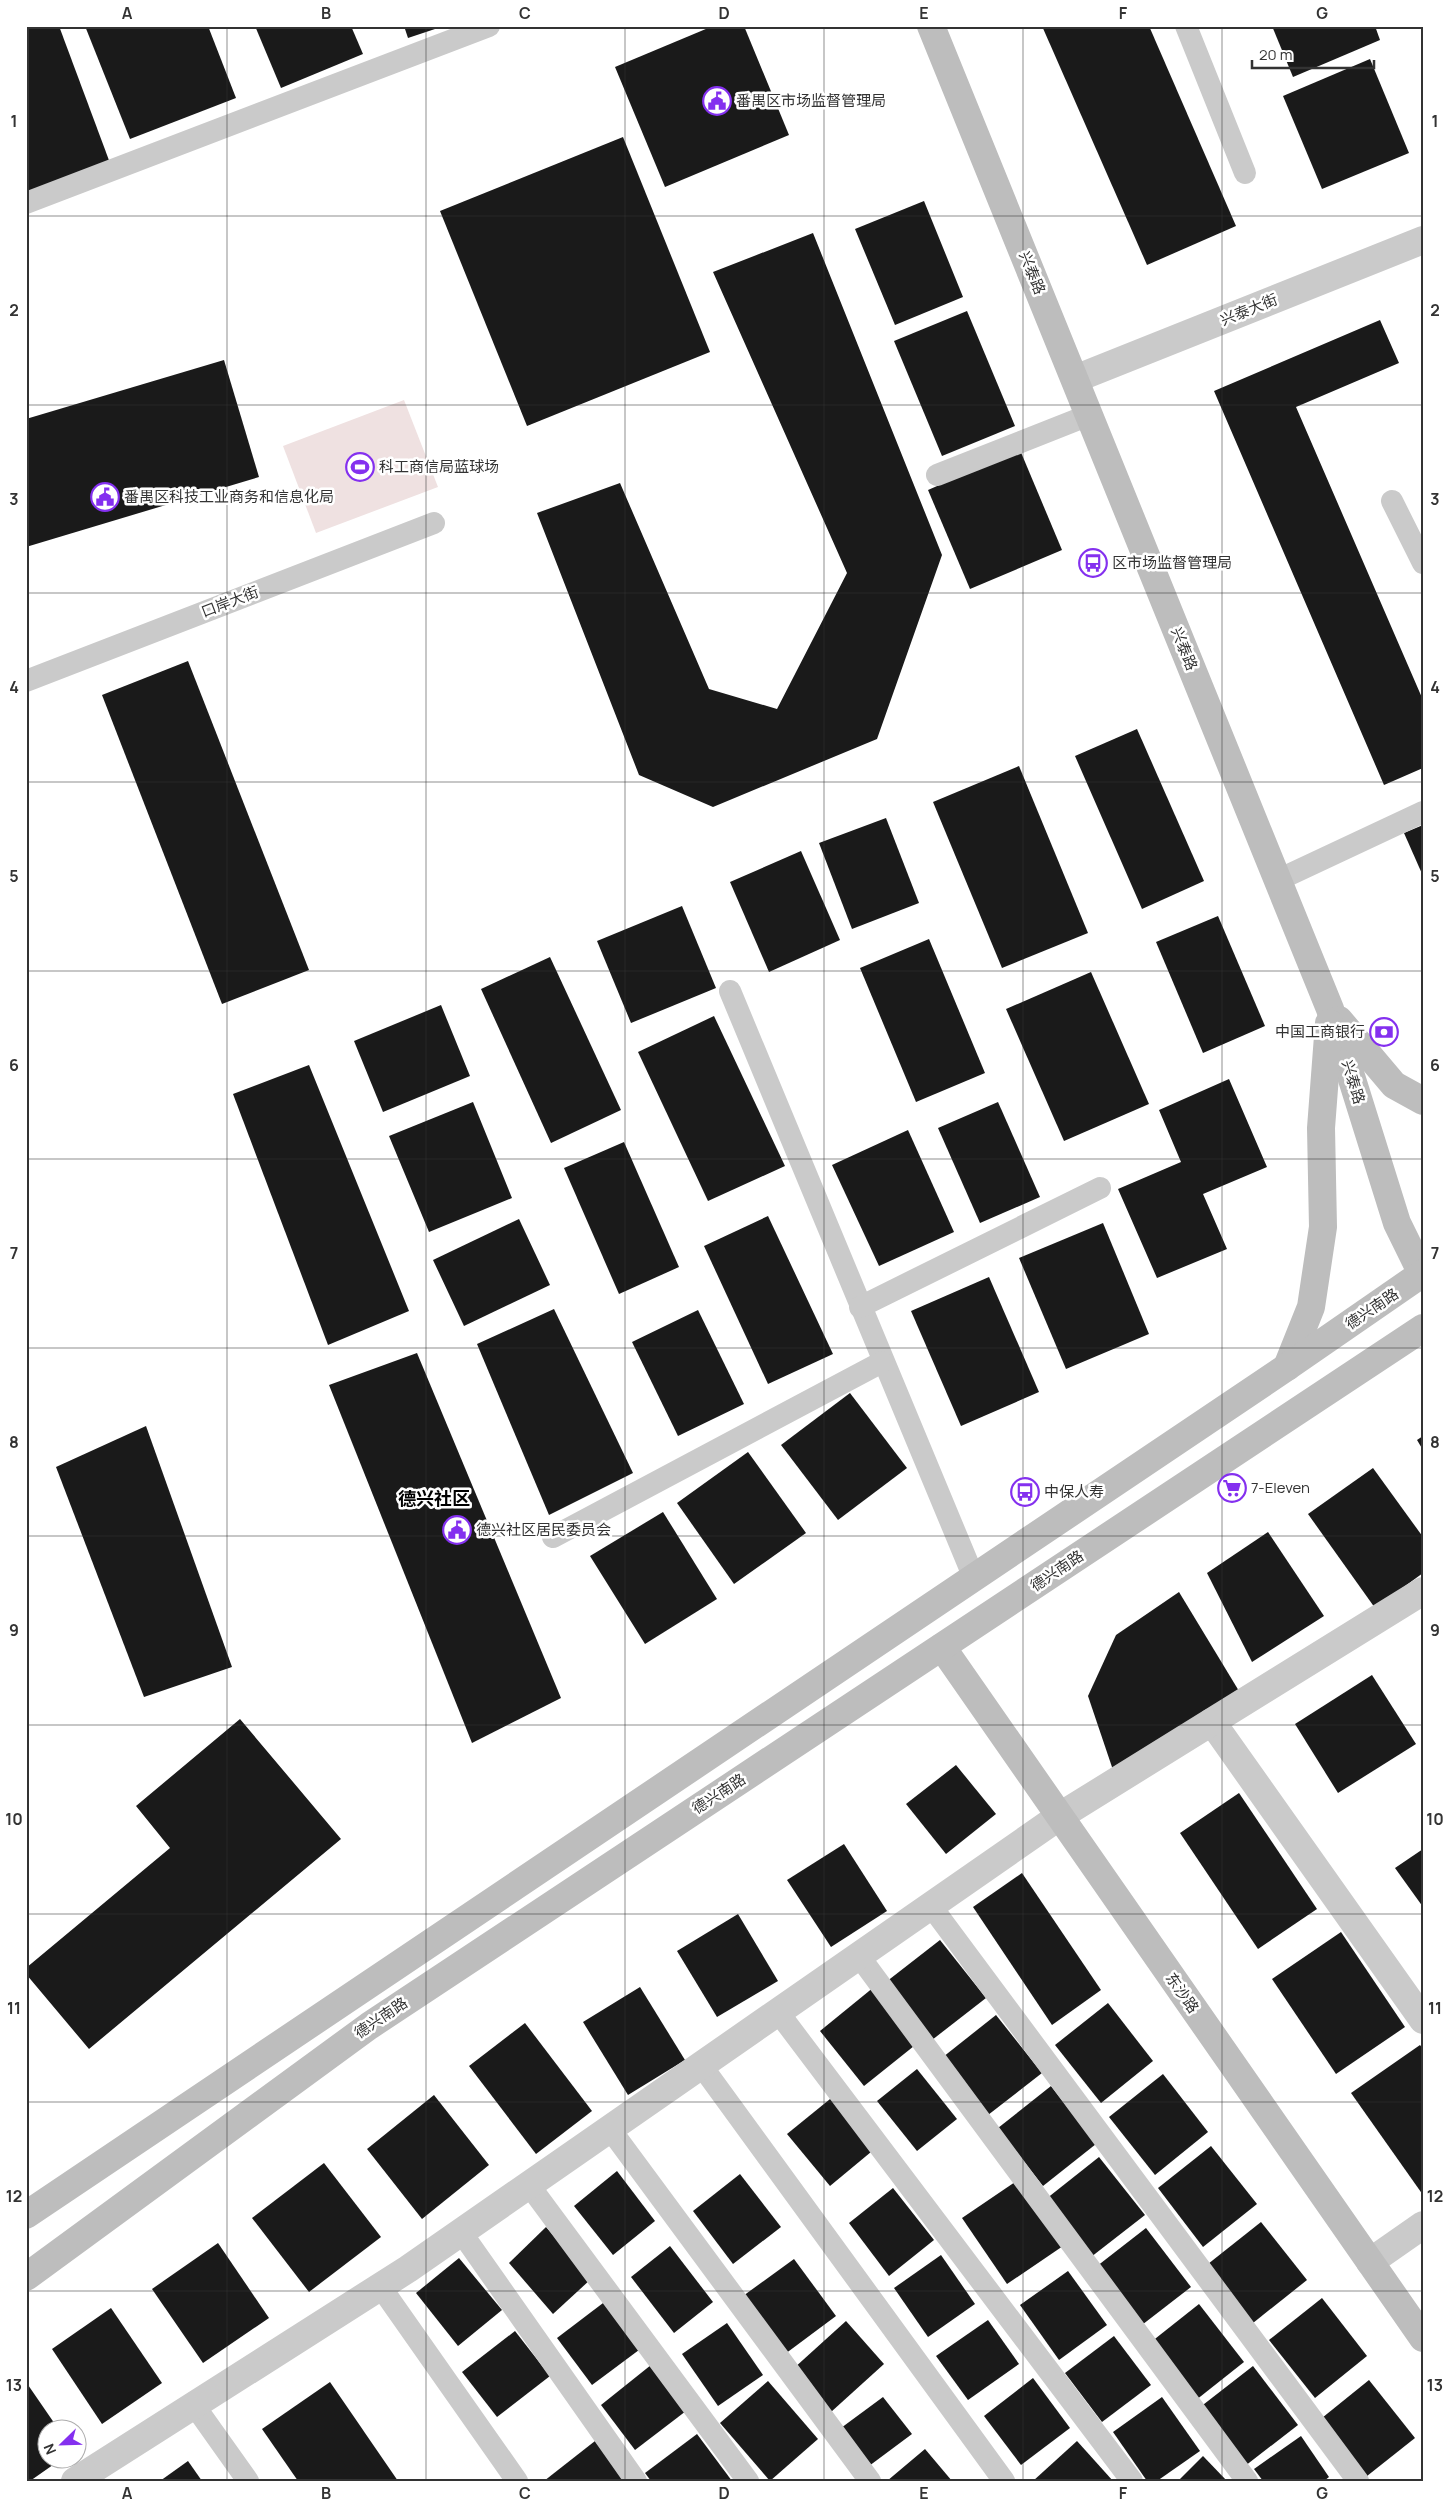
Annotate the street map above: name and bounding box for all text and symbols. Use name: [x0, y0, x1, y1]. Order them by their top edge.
text: A: [122, 2, 133, 24]
text: B: [321, 2, 331, 24]
text: C: [519, 2, 531, 24]
text: D: [718, 2, 730, 24]
text: E: [919, 2, 929, 24]
text: F: [1119, 2, 1128, 24]
text: G: [1316, 2, 1328, 24]
scale bar: [1252, 38, 1374, 70]
text: 20 m: [1259, 44, 1292, 65]
public building icon: 番禺区市场监督管理局: [702, 86, 732, 116]
place label: 番禺区市场监督管理局: [736, 90, 886, 111]
text: 1: [10, 110, 18, 132]
text: 1: [1431, 110, 1439, 132]
street label: 兴泰路: [1014, 248, 1051, 298]
street label: 兴泰大街: [1217, 289, 1281, 331]
text: 2: [9, 299, 19, 321]
text: 2: [1430, 299, 1440, 321]
sports icon: 科工商信局蓝球场: [345, 452, 375, 482]
place label: 科工商信局蓝球场: [379, 456, 499, 477]
public building icon: 番禺区科技工业商务和信息化局: [90, 482, 120, 512]
place label: 番禺区科技工业商务和信息化局: [124, 486, 334, 507]
text: 3: [9, 488, 19, 510]
text: 3: [1430, 488, 1440, 510]
bus stop icon: 区市场监督管理局: [1078, 548, 1108, 578]
place label: 区市场监督管理局: [1112, 552, 1232, 573]
street label: 口岸大街: [198, 581, 262, 622]
street label: 兴泰路: [1166, 624, 1203, 674]
text: 4: [9, 676, 19, 698]
text: 4: [1430, 676, 1440, 698]
text: 5: [9, 865, 19, 887]
text: 5: [1430, 865, 1440, 887]
bank icon: 中国工商银行: [1369, 1017, 1399, 1047]
place label: 中国工商银行: [1275, 1021, 1365, 1042]
text: 6: [9, 1054, 19, 1076]
text: 6: [1430, 1054, 1440, 1076]
street label: 兴泰路: [1337, 1057, 1370, 1106]
text: 7: [10, 1242, 18, 1264]
text: 7: [1431, 1242, 1439, 1264]
street label: 德兴南路: [1341, 1283, 1402, 1334]
text: 8: [9, 1431, 19, 1453]
text: 8: [1430, 1431, 1440, 1453]
supermarket icon: 7-Eleven: [1217, 1473, 1247, 1503]
bus stop icon: 中保人寿: [1010, 1477, 1040, 1507]
place label: 7-Eleven: [1251, 1477, 1310, 1498]
place label: 中保人寿: [1044, 1481, 1104, 1502]
district label: 德兴社区: [398, 1486, 470, 1510]
public building icon: 德兴社区居民委员会: [442, 1515, 472, 1545]
place label: 德兴社区居民委员会: [476, 1519, 611, 1540]
street label: 德兴南路: [1026, 1545, 1087, 1596]
text: 9: [9, 1619, 19, 1641]
text: 9: [1430, 1619, 1440, 1641]
street label: 德兴南路: [688, 1768, 750, 1819]
text: 10: [5, 1808, 23, 1830]
text: 10: [1426, 1808, 1444, 1830]
street label: 东沙路: [1161, 1968, 1204, 2017]
street label: 德兴南路: [350, 1992, 411, 2043]
text: 11: [7, 1997, 21, 2019]
text: 11: [1428, 1997, 1442, 2019]
text: 12: [6, 2185, 22, 2207]
text: 12: [1427, 2185, 1443, 2207]
text: 13: [6, 2374, 22, 2396]
text: 13: [1427, 2374, 1443, 2396]
north arrow: [38, 2420, 88, 2470]
text: N: [39, 2441, 60, 2458]
text: A: [122, 2482, 133, 2504]
text: B: [321, 2482, 331, 2504]
text: C: [519, 2482, 531, 2504]
text: D: [718, 2482, 730, 2504]
text: E: [919, 2482, 929, 2504]
text: F: [1119, 2482, 1128, 2504]
text: G: [1316, 2482, 1328, 2504]

